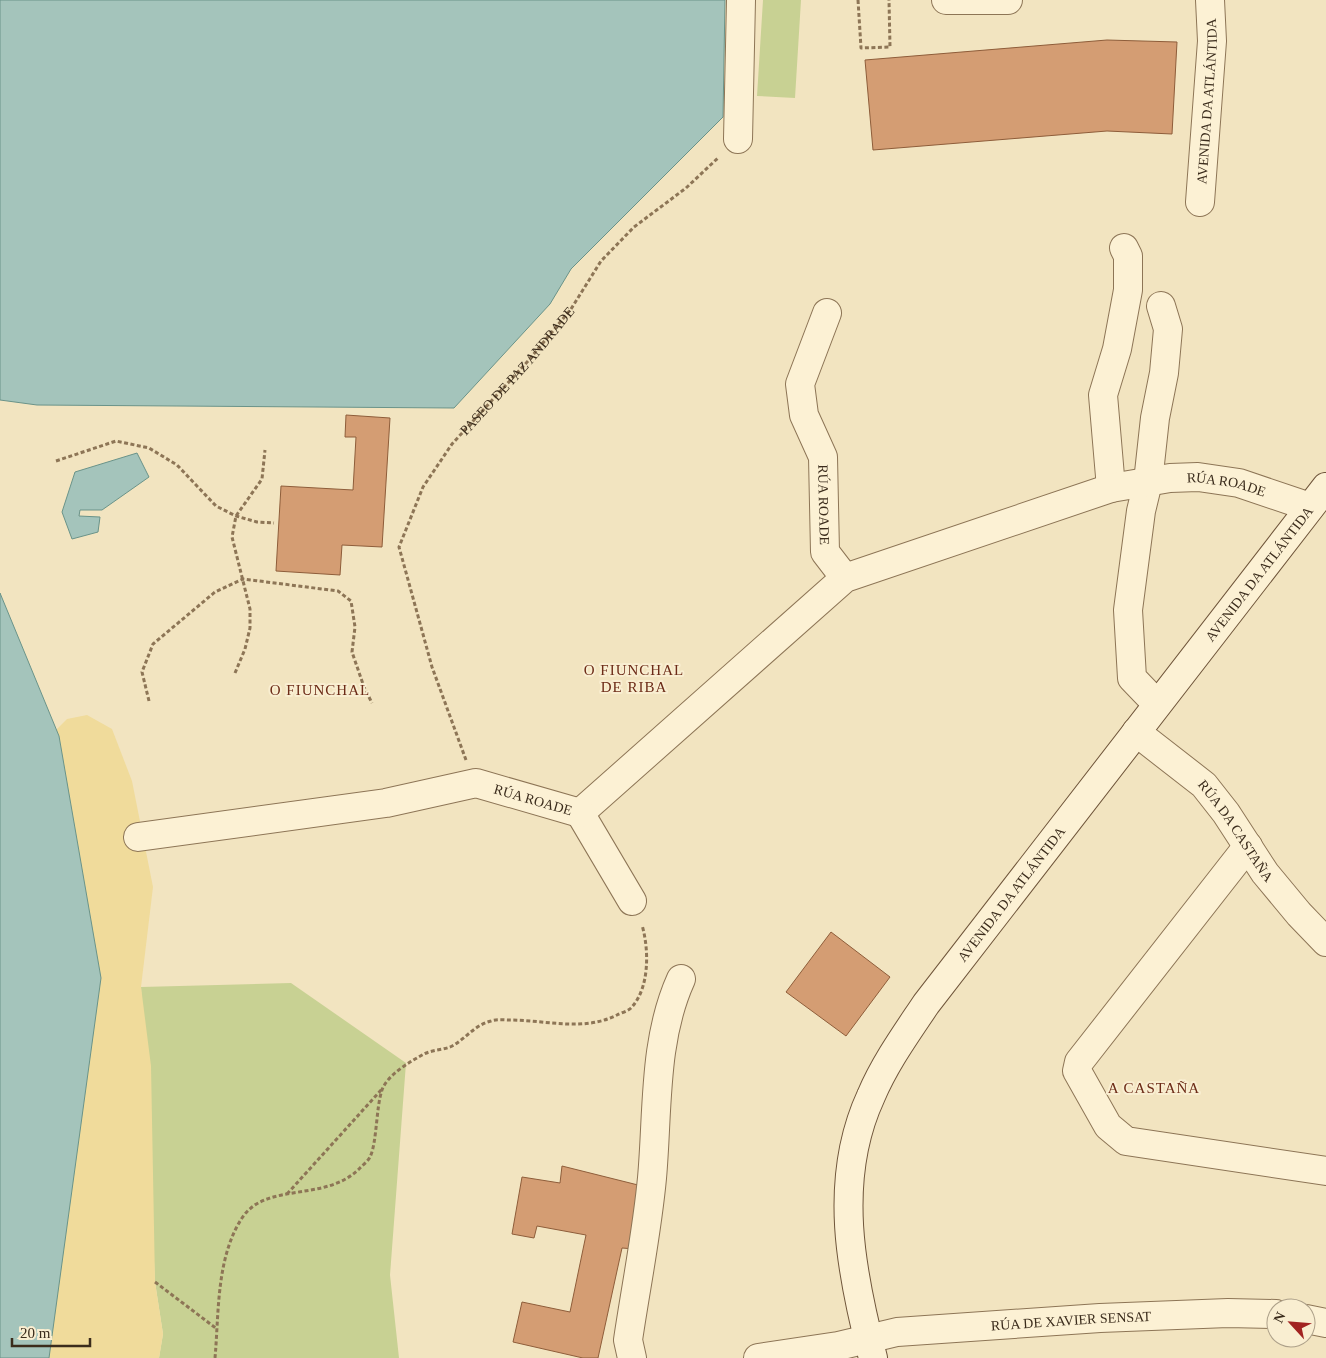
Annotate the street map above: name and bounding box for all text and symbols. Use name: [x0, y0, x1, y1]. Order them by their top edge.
street label: AVENIDA DA ATLÁNTIDA: [1194, 17, 1220, 185]
street label: PASEO DE PAZ ANDRADE: [457, 304, 577, 438]
street label: RÚA ROADE: [816, 464, 832, 545]
street label: RÚA ROADE: [1187, 468, 1268, 499]
street label: AVENIDA DA ATLÁNTIDA: [1202, 503, 1316, 644]
district label: O FIUNCHAL DE RIBA: [584, 662, 684, 695]
district label: O FIUNCHAL: [270, 682, 370, 698]
street label: RÚA DA CASTAÑA: [1195, 777, 1277, 885]
street label: RÚA ROADE: [492, 781, 574, 818]
street label: AVENIDA DA ATLÁNTIDA: [954, 823, 1069, 964]
district label: A CASTAÑA: [1108, 1080, 1200, 1096]
north arrow: [1266, 1298, 1316, 1348]
street label: RÚA DE XAVIER SENSAT: [990, 1308, 1152, 1333]
text: N: [1271, 1310, 1289, 1325]
scale bar: [12, 1316, 90, 1348]
text: 20 m: [20, 1325, 51, 1341]

